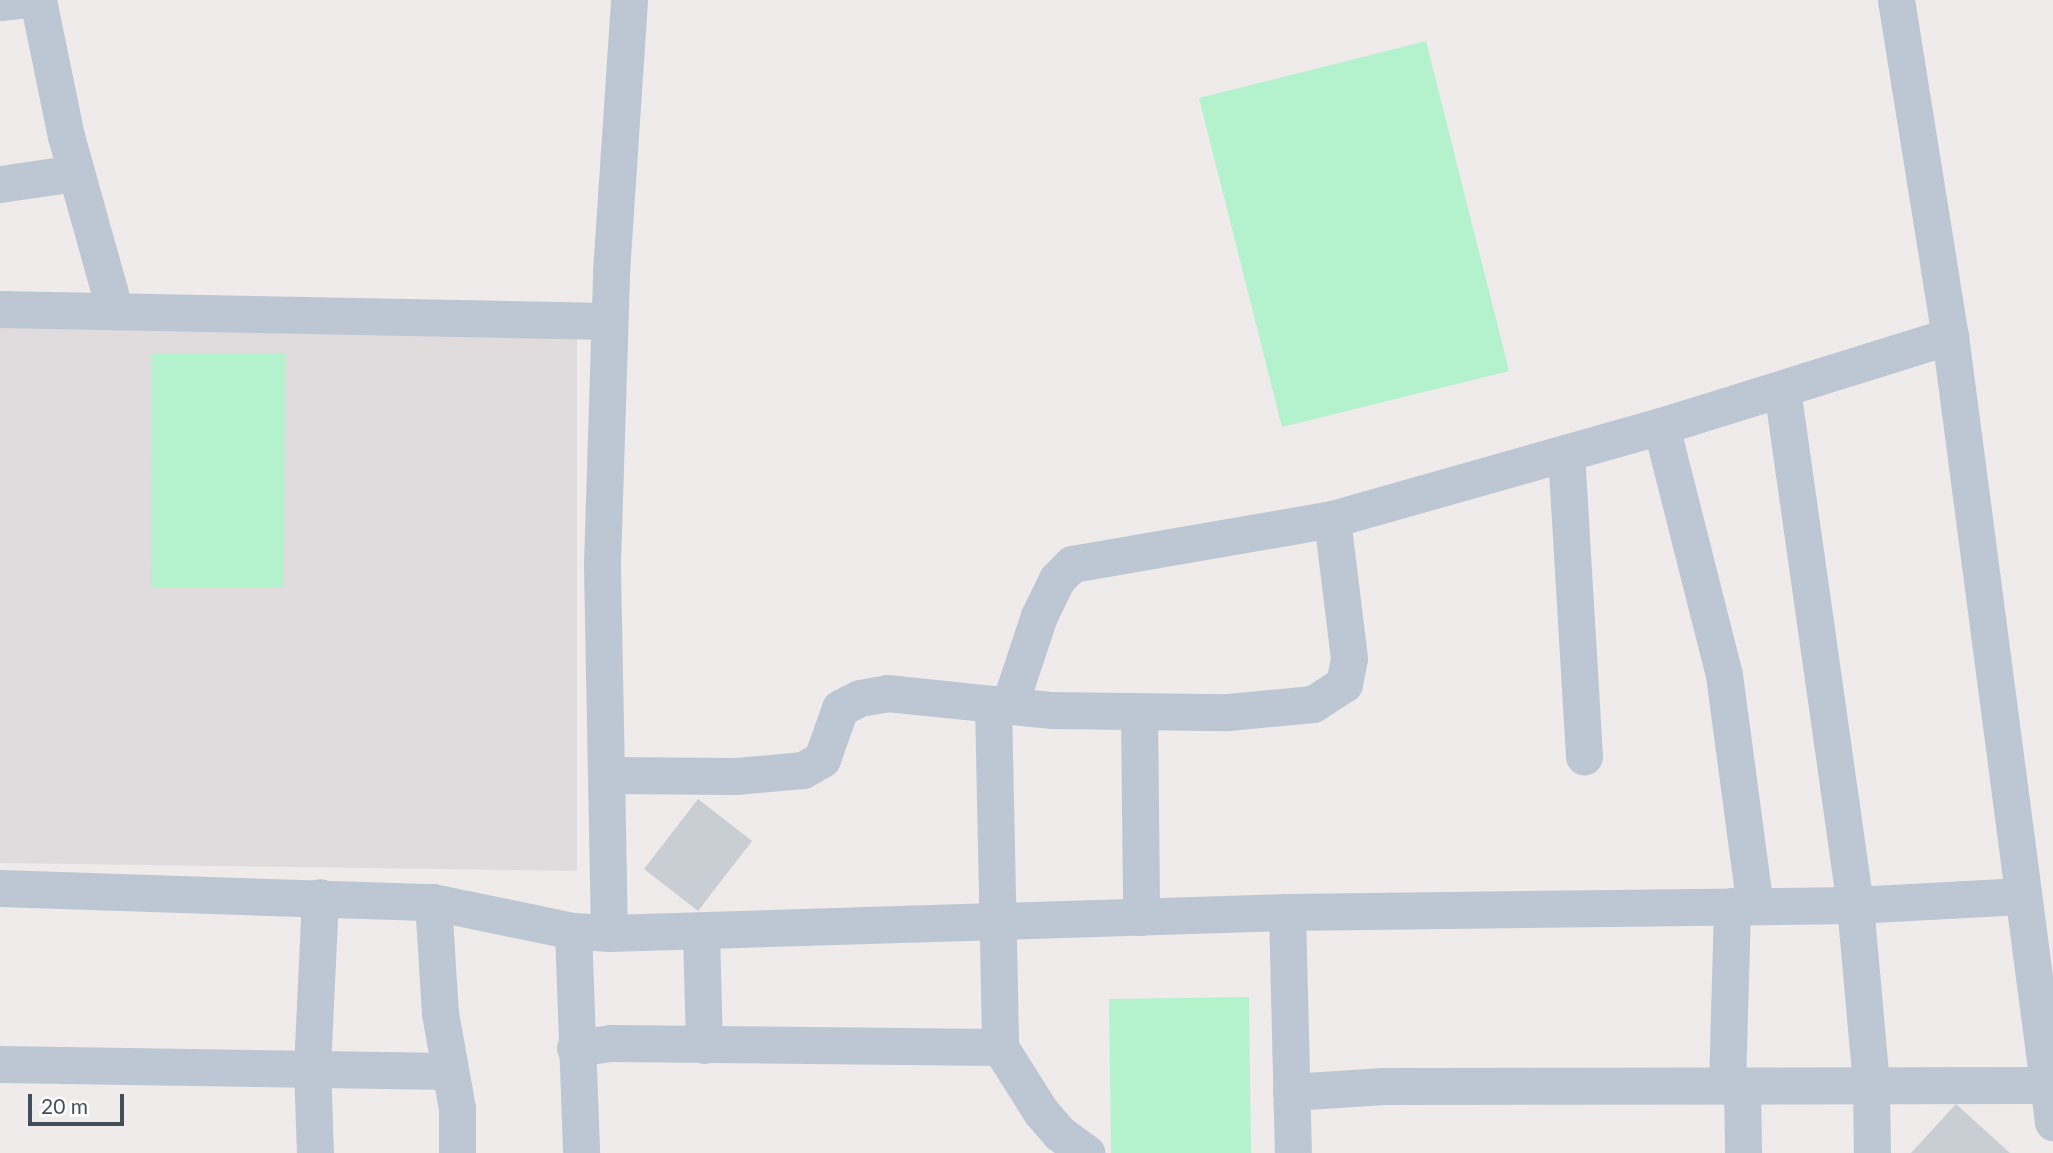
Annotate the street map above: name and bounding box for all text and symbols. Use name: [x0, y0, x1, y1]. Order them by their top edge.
scale bar: [32, 1080, 128, 1124]
text: 20 m: [41, 1093, 88, 1118]

